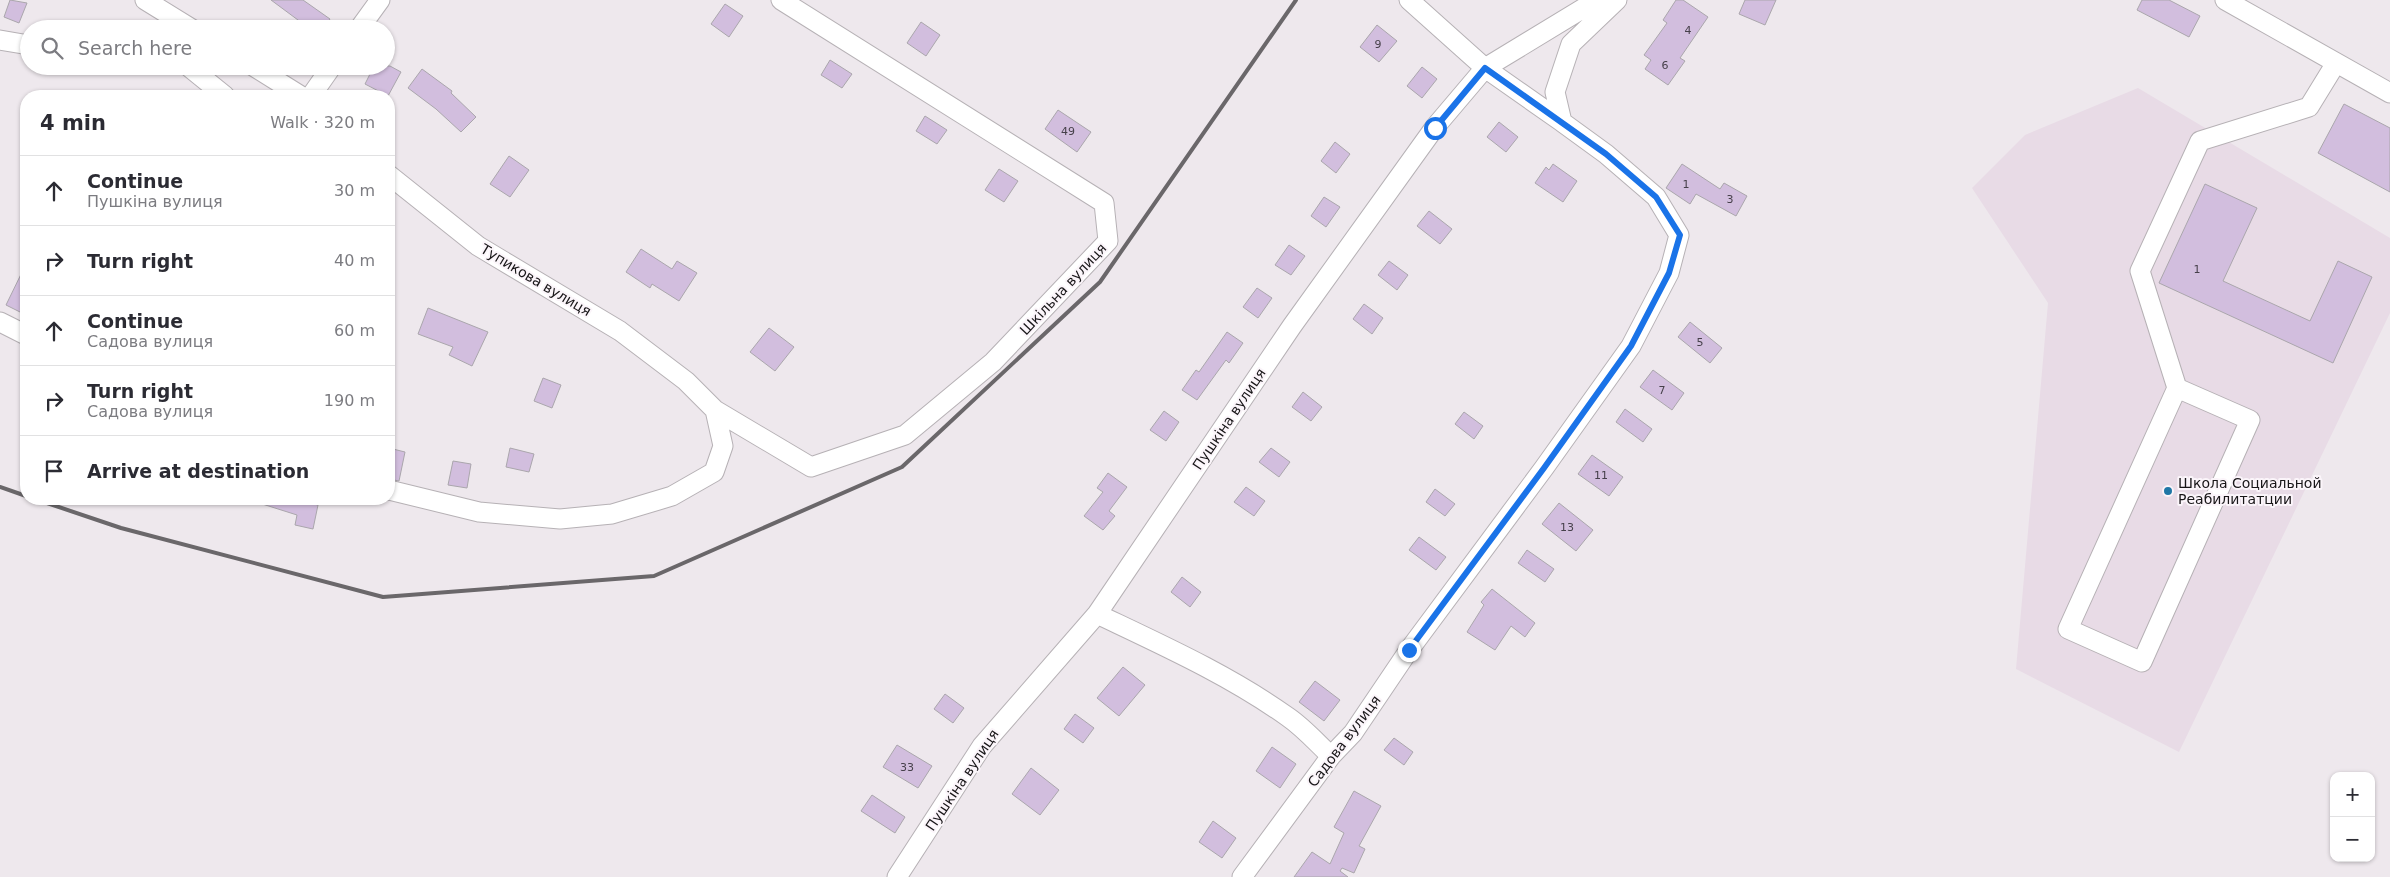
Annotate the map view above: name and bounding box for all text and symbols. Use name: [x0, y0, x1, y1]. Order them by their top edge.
search box: [20, 20, 395, 75]
house number: 4: [1685, 24, 1692, 37]
icon: search: [38, 34, 66, 62]
text: Search here: [78, 37, 192, 59]
house number: 9: [1375, 38, 1382, 51]
house number: 6: [1662, 59, 1669, 72]
text: 4 min: [40, 111, 106, 135]
text: Walk · 320 m: [270, 113, 375, 132]
route start: [1424, 117, 1447, 140]
house number: 49: [1061, 125, 1075, 138]
text: Continue: [87, 170, 183, 192]
icon: ahead: [40, 177, 68, 205]
house number: 1: [1683, 178, 1690, 191]
text: 30 m: [334, 181, 375, 200]
text: Пушкіна вулиця: [87, 192, 223, 211]
house number: 3: [1727, 193, 1734, 206]
street label: Тупикова вулиця: [477, 240, 594, 319]
street label: Шкільна вулиця: [1016, 240, 1110, 338]
icon: right: [40, 247, 68, 275]
text: Turn right: [87, 250, 193, 272]
text: 40 m: [334, 251, 375, 270]
house number: 1: [2194, 263, 2201, 276]
text: Continue: [87, 310, 183, 332]
icon: ahead: [40, 317, 68, 345]
text: 60 m: [334, 321, 375, 340]
text: Садова вулиця: [87, 332, 213, 351]
house number: 5: [1697, 336, 1704, 349]
street label: Пушкіна вулиця: [1189, 365, 1269, 473]
text: Turn right: [87, 380, 193, 402]
house number: 7: [1659, 384, 1666, 397]
icon: right: [40, 387, 68, 415]
text: 190 m: [324, 391, 375, 410]
text: Садова вулиця: [87, 402, 213, 421]
icon: arrive: [40, 457, 68, 485]
text: Arrive at destination: [87, 460, 309, 482]
house number: 11: [1594, 469, 1608, 482]
place label: Школа Социальной Реабилитатции: [2178, 475, 2322, 507]
marker: Школа Социальной Реабилитатции: [2162, 485, 2174, 497]
house number: 13: [1560, 521, 1574, 534]
route end: [1398, 639, 1421, 662]
street label: Садова вулиця: [1304, 692, 1384, 790]
street label: Пушкіна вулиця: [922, 726, 1002, 834]
house number: 33: [900, 761, 914, 774]
map controls: [2330, 772, 2375, 862]
button: +: [2330, 772, 2375, 817]
button: −: [2330, 817, 2375, 862]

